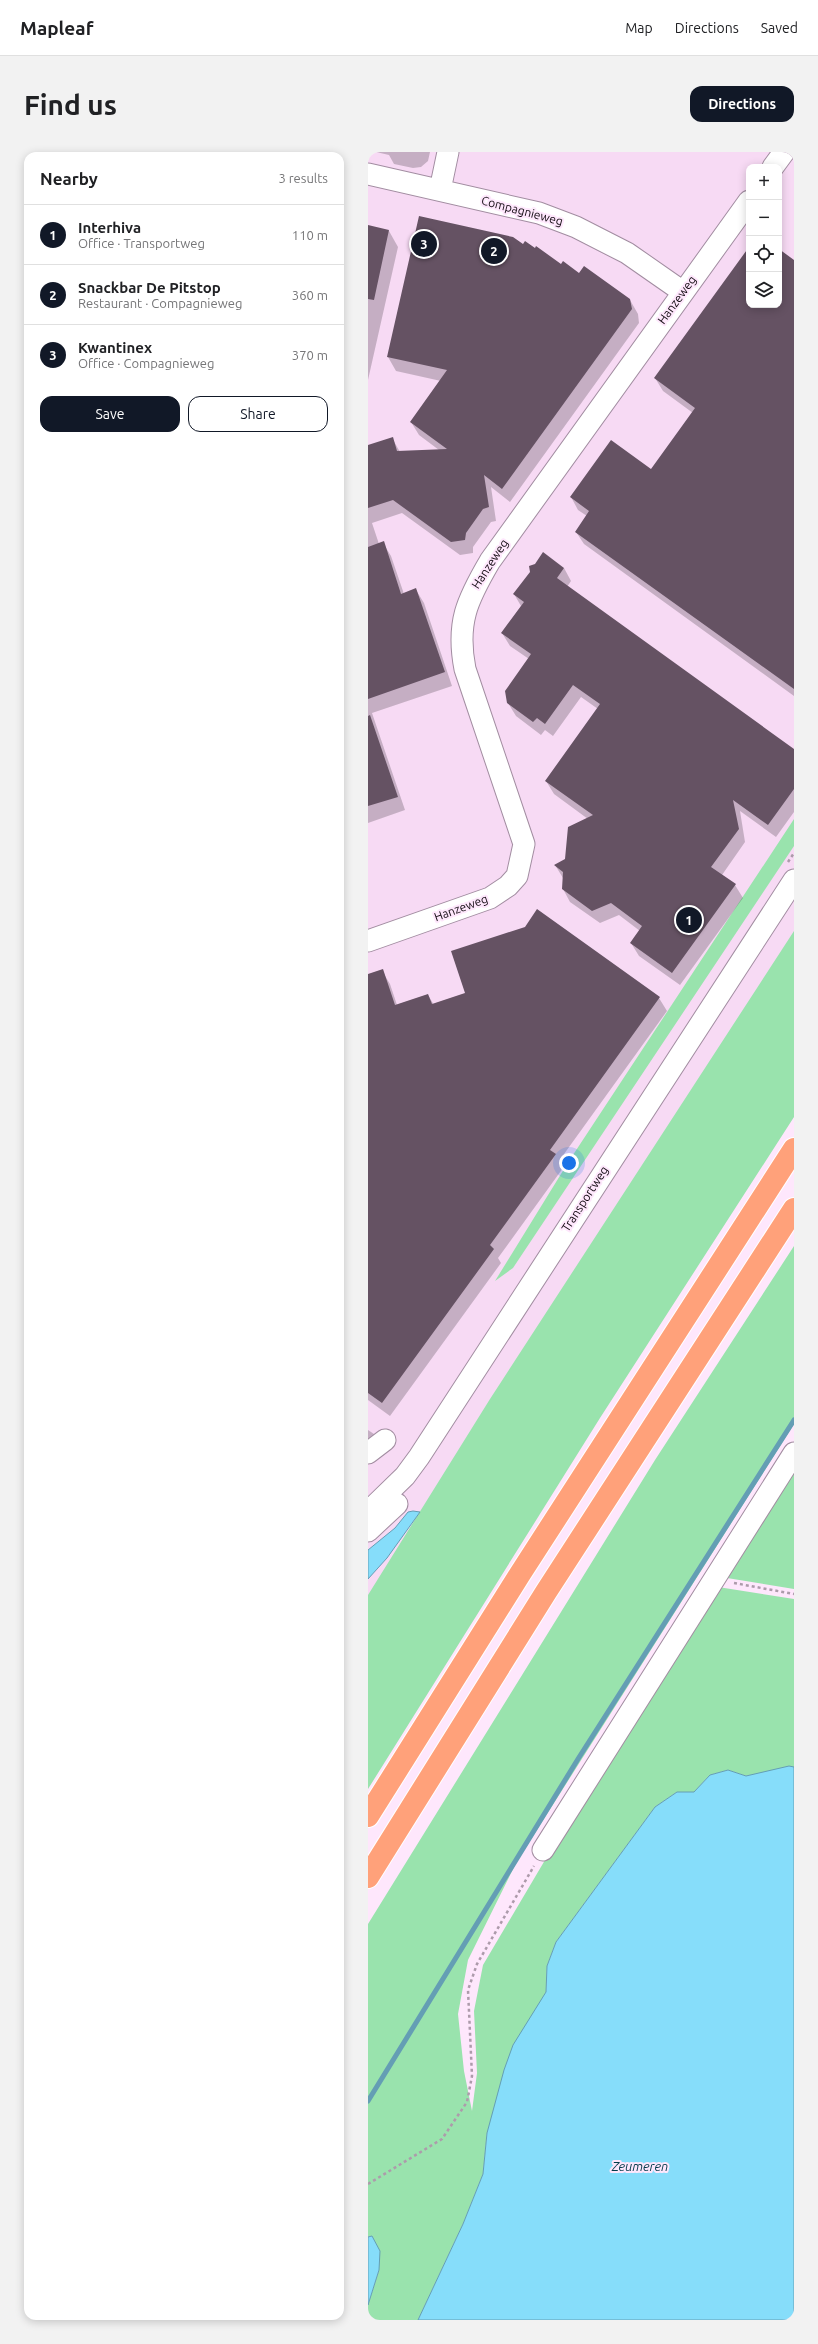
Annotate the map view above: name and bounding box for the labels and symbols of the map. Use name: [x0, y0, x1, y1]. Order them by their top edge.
street label: Compagnieweg: [480, 193, 564, 228]
pin: 3: [411, 229, 437, 259]
pin: 2: [481, 236, 507, 266]
street label: Hanzeweg: [655, 273, 698, 326]
street label: Hanzeweg: [469, 537, 510, 591]
street label: Hanzeweg: [432, 892, 489, 923]
pin: 1: [676, 905, 702, 935]
your location: [559, 1153, 579, 1173]
street label: Transportweg: [559, 1164, 611, 1234]
water label: Zeumeren: [611, 2159, 668, 2173]

